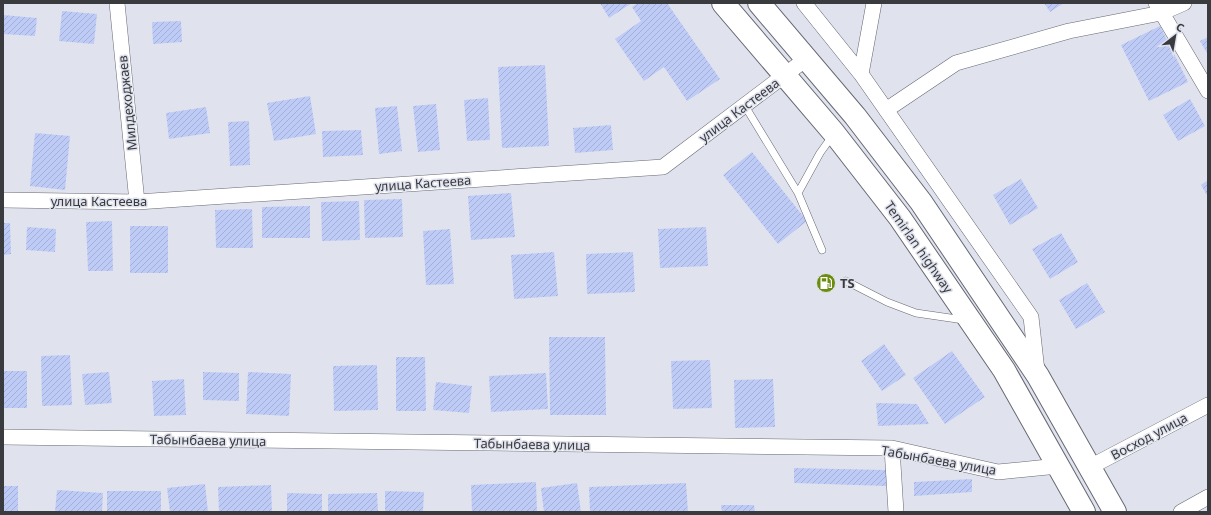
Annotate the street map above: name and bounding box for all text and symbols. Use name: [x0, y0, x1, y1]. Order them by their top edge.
north arrow: [1155, 16, 1195, 56]
text: С: [1173, 19, 1187, 35]
street label: Милдеходжаев: [113, 55, 141, 151]
street label: улица Кастеева: [695, 74, 783, 146]
street label: улица Кастеева: [374, 171, 472, 195]
street label: улица Кастеева: [51, 192, 147, 210]
street label: Temirlan highway: [881, 198, 958, 297]
fuel station icon: TS: [815, 272, 837, 294]
place label: TS: [840, 274, 855, 292]
street label: Восход улица: [1107, 408, 1191, 464]
street label: Табынбаева улица: [150, 430, 266, 450]
street label: Табынбаева улица: [474, 434, 590, 454]
street label: Табынбаева улица: [880, 441, 998, 479]

